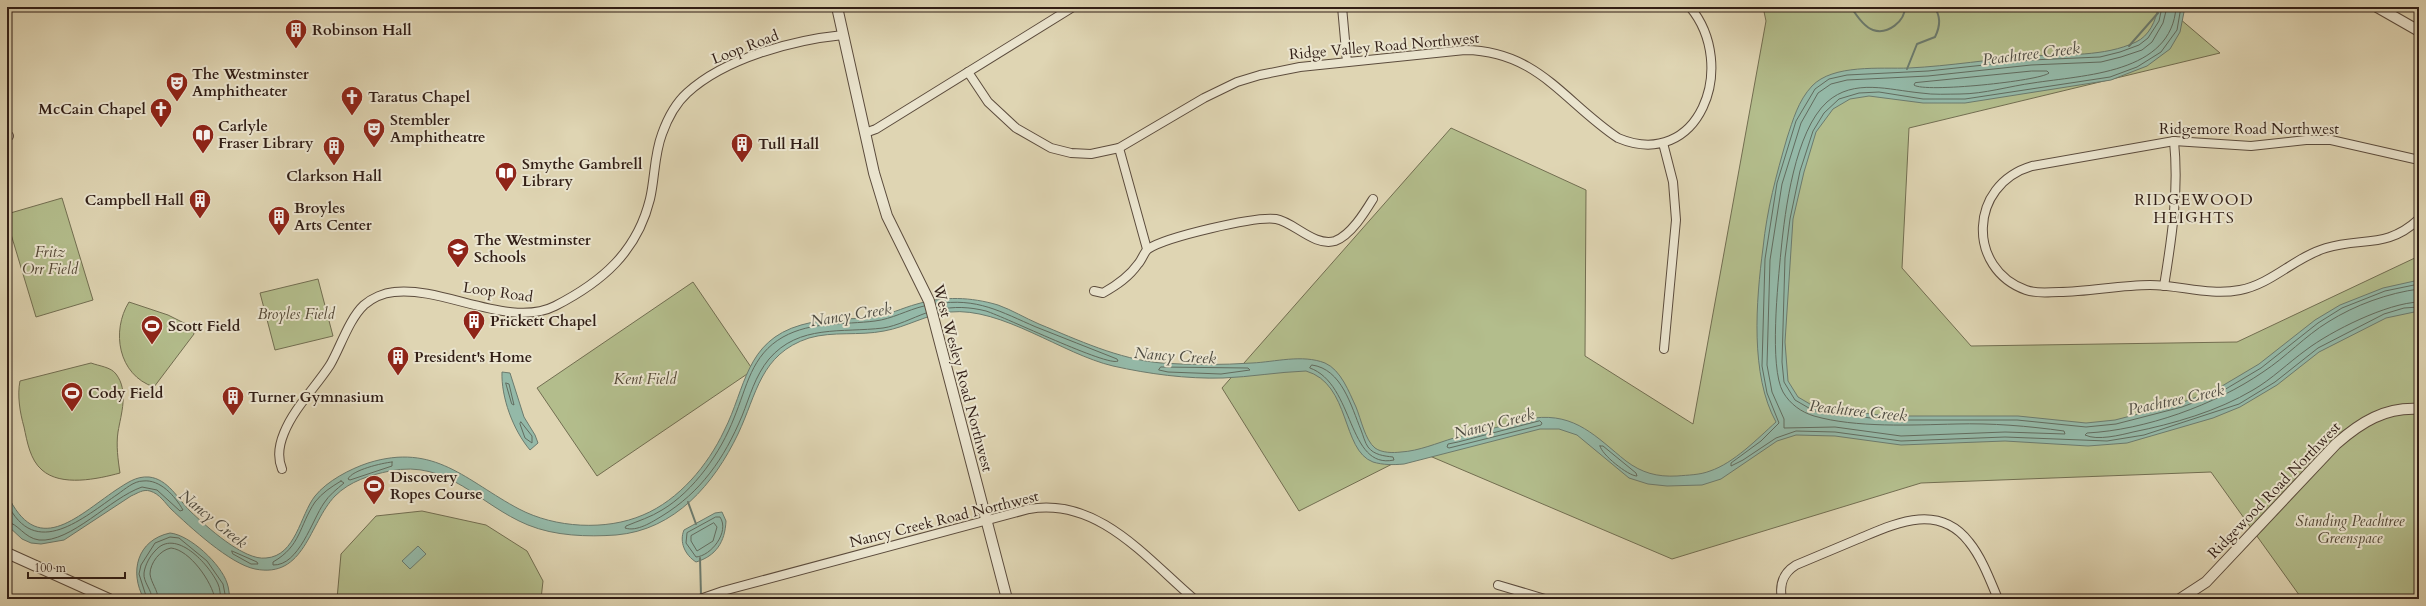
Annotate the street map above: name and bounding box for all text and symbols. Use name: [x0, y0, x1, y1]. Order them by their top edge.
building icon: Robinson Hall: [283, 17, 309, 50]
place label: Robinson Hall: [312, 20, 412, 40]
street label: Loop Road: [709, 25, 781, 69]
street label: Ridge Valley Road Northwest: [1288, 28, 1480, 64]
water label: Peachtree Creek: [1981, 37, 2081, 71]
place label: The Westminster Amphitheater: [192, 64, 310, 101]
theatre icon: The Westminster Amphitheater: [164, 70, 190, 103]
church icon: Taratus Chapel: [339, 84, 365, 117]
place label: Taratus Chapel: [368, 87, 471, 107]
church icon: McCain Chapel: [148, 96, 174, 129]
place label: McCain Chapel: [38, 99, 147, 119]
place label: Stembler Amphitheatre: [390, 110, 486, 147]
place label: Carlyle Fraser Library: [218, 116, 314, 153]
theatre icon: Stembler Amphitheatre: [361, 116, 387, 149]
street label: Ridgemore Road Northwest: [2159, 119, 2339, 139]
library icon: Carlyle Fraser Library: [190, 122, 216, 155]
building icon: Tull Hall: [729, 131, 755, 164]
building icon: Clarkson Hall: [321, 134, 347, 167]
place label: Tull Hall: [758, 134, 820, 154]
place label: Smythe Gambrell Library: [522, 154, 643, 191]
library icon: Smythe Gambrell Library: [493, 160, 519, 193]
place label: Clarkson Hall: [286, 166, 382, 186]
building icon: Campbell Hall: [187, 187, 213, 220]
district label: RIDGEWOOD HEIGHTS: [2134, 189, 2254, 229]
place label: Campbell Hall: [85, 190, 185, 210]
place label: Broyles Arts Center: [294, 198, 373, 235]
building icon: Broyles Arts Center: [266, 204, 292, 237]
place label: The Westminster Schools: [474, 230, 592, 267]
school or university icon: The Westminster Schools: [445, 236, 471, 269]
park label: Fritz Orr Field: [22, 242, 79, 279]
street label: Loop Road: [462, 277, 534, 307]
street label: West Wesley Road Northwest: [928, 281, 998, 474]
water label: Nancy Creek: [809, 298, 893, 332]
park label: Broyles Field: [257, 304, 335, 324]
building icon: Prickett Chapel: [461, 308, 487, 341]
place label: Prickett Chapel: [490, 311, 597, 331]
sports icon: Scott Field: [139, 313, 165, 346]
place label: Scott Field: [168, 316, 241, 336]
water label: Nancy Creek: [1133, 342, 1217, 370]
building icon: President's Home: [385, 344, 411, 377]
place label: President's Home: [414, 347, 532, 367]
park label: Kent Field: [614, 369, 677, 389]
water label: Peachtree Creek: [2126, 379, 2226, 421]
sports icon: Cody Field: [59, 380, 85, 413]
place label: Cody Field: [88, 383, 164, 403]
building icon: Turner Gymnasium: [220, 384, 246, 417]
place label: Turner Gymnasium: [248, 387, 384, 407]
water label: Peachtree Creek: [1808, 395, 1908, 427]
water label: Nancy Creek: [1451, 403, 1537, 445]
street label: Ridgewood Road Northwest: [2203, 417, 2345, 563]
place label: Discovery Ropes Course: [390, 467, 483, 504]
sports icon: Discovery Ropes Course: [361, 473, 387, 506]
water label: Nancy Creek: [174, 485, 252, 553]
street label: Nancy Creek Road Northwest: [847, 486, 1041, 552]
park label: Standing Peachtree Greenspace: [2295, 511, 2405, 548]
scale bar: [28, 554, 125, 580]
text: 100 m: [34, 560, 67, 576]

